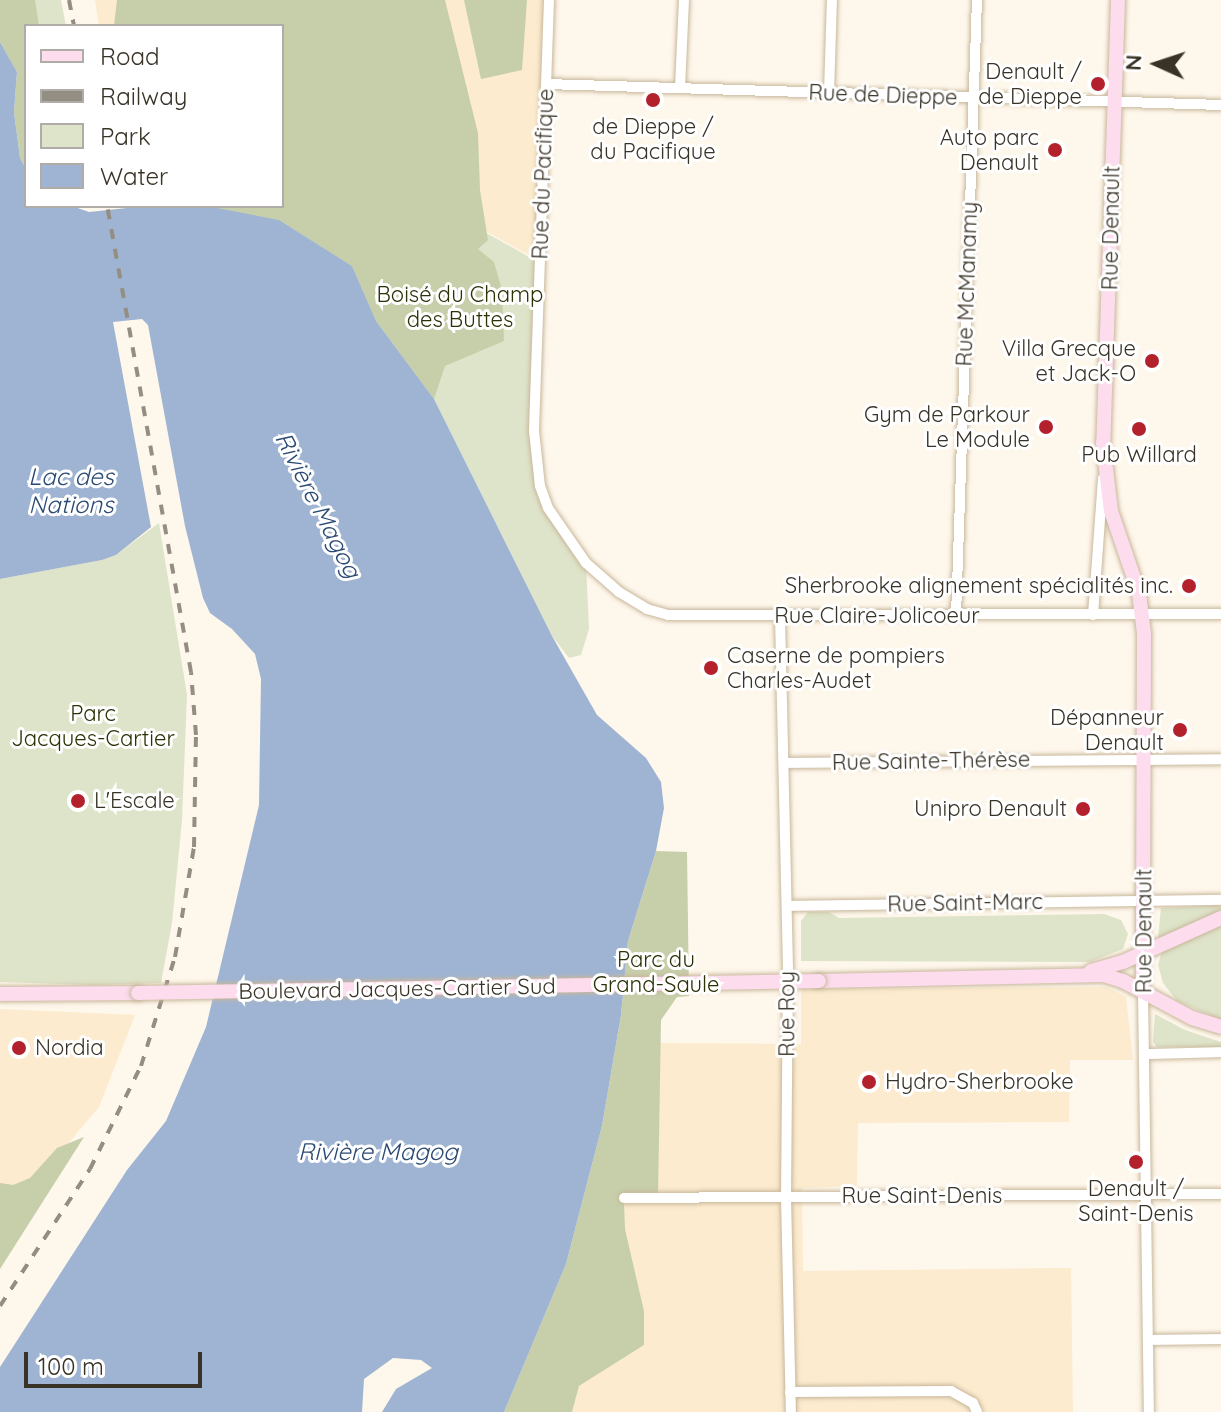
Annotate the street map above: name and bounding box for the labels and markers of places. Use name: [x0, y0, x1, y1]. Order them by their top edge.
place label: Denault / de Dieppe: [978, 58, 1082, 110]
marker: Denault / de Dieppe: [1089, 75, 1107, 93]
marker: de Dieppe / du Pacifique: [644, 91, 662, 109]
place label: de Dieppe / du Pacifique: [590, 113, 716, 164]
place label: Auto parc Denault: [940, 124, 1039, 176]
marker: Auto parc Denault: [1046, 141, 1064, 159]
place label: Villa Grecque et Jack-O: [1002, 335, 1136, 386]
marker: Villa Grecque et Jack-O: [1143, 352, 1161, 370]
place label: Gym de Parkour Le Module: [864, 401, 1030, 452]
marker: Gym de Parkour Le Module: [1037, 418, 1055, 436]
marker: Pub Willard: [1130, 420, 1148, 438]
place label: Pub Willard: [1081, 442, 1197, 468]
place label: Sherbrooke alignement spécialités inc.: [785, 573, 1173, 599]
marker: Sherbrooke alignement spécialités inc.: [1180, 577, 1198, 595]
place label: Caserne de pompiers Charles-Audet: [727, 642, 945, 694]
marker: Caserne de pompiers Charles-Audet: [702, 659, 720, 677]
place label: Dépanneur Denault: [1050, 704, 1164, 756]
marker: Dépanneur Denault: [1171, 721, 1189, 739]
place label: L'Escale: [94, 788, 175, 814]
marker: L'Escale: [69, 792, 87, 810]
place label: Unipro Denault: [914, 796, 1067, 822]
marker: Unipro Denault: [1074, 800, 1092, 818]
place label: Nordia: [35, 1035, 104, 1061]
marker: Nordia: [10, 1039, 28, 1057]
place label: Hydro-Sherbrooke: [885, 1069, 1074, 1095]
marker: Hydro-Sherbrooke: [860, 1073, 878, 1091]
marker: Denault / Saint-Denis: [1127, 1153, 1145, 1171]
place label: Denault / Saint-Denis: [1078, 1175, 1194, 1226]

